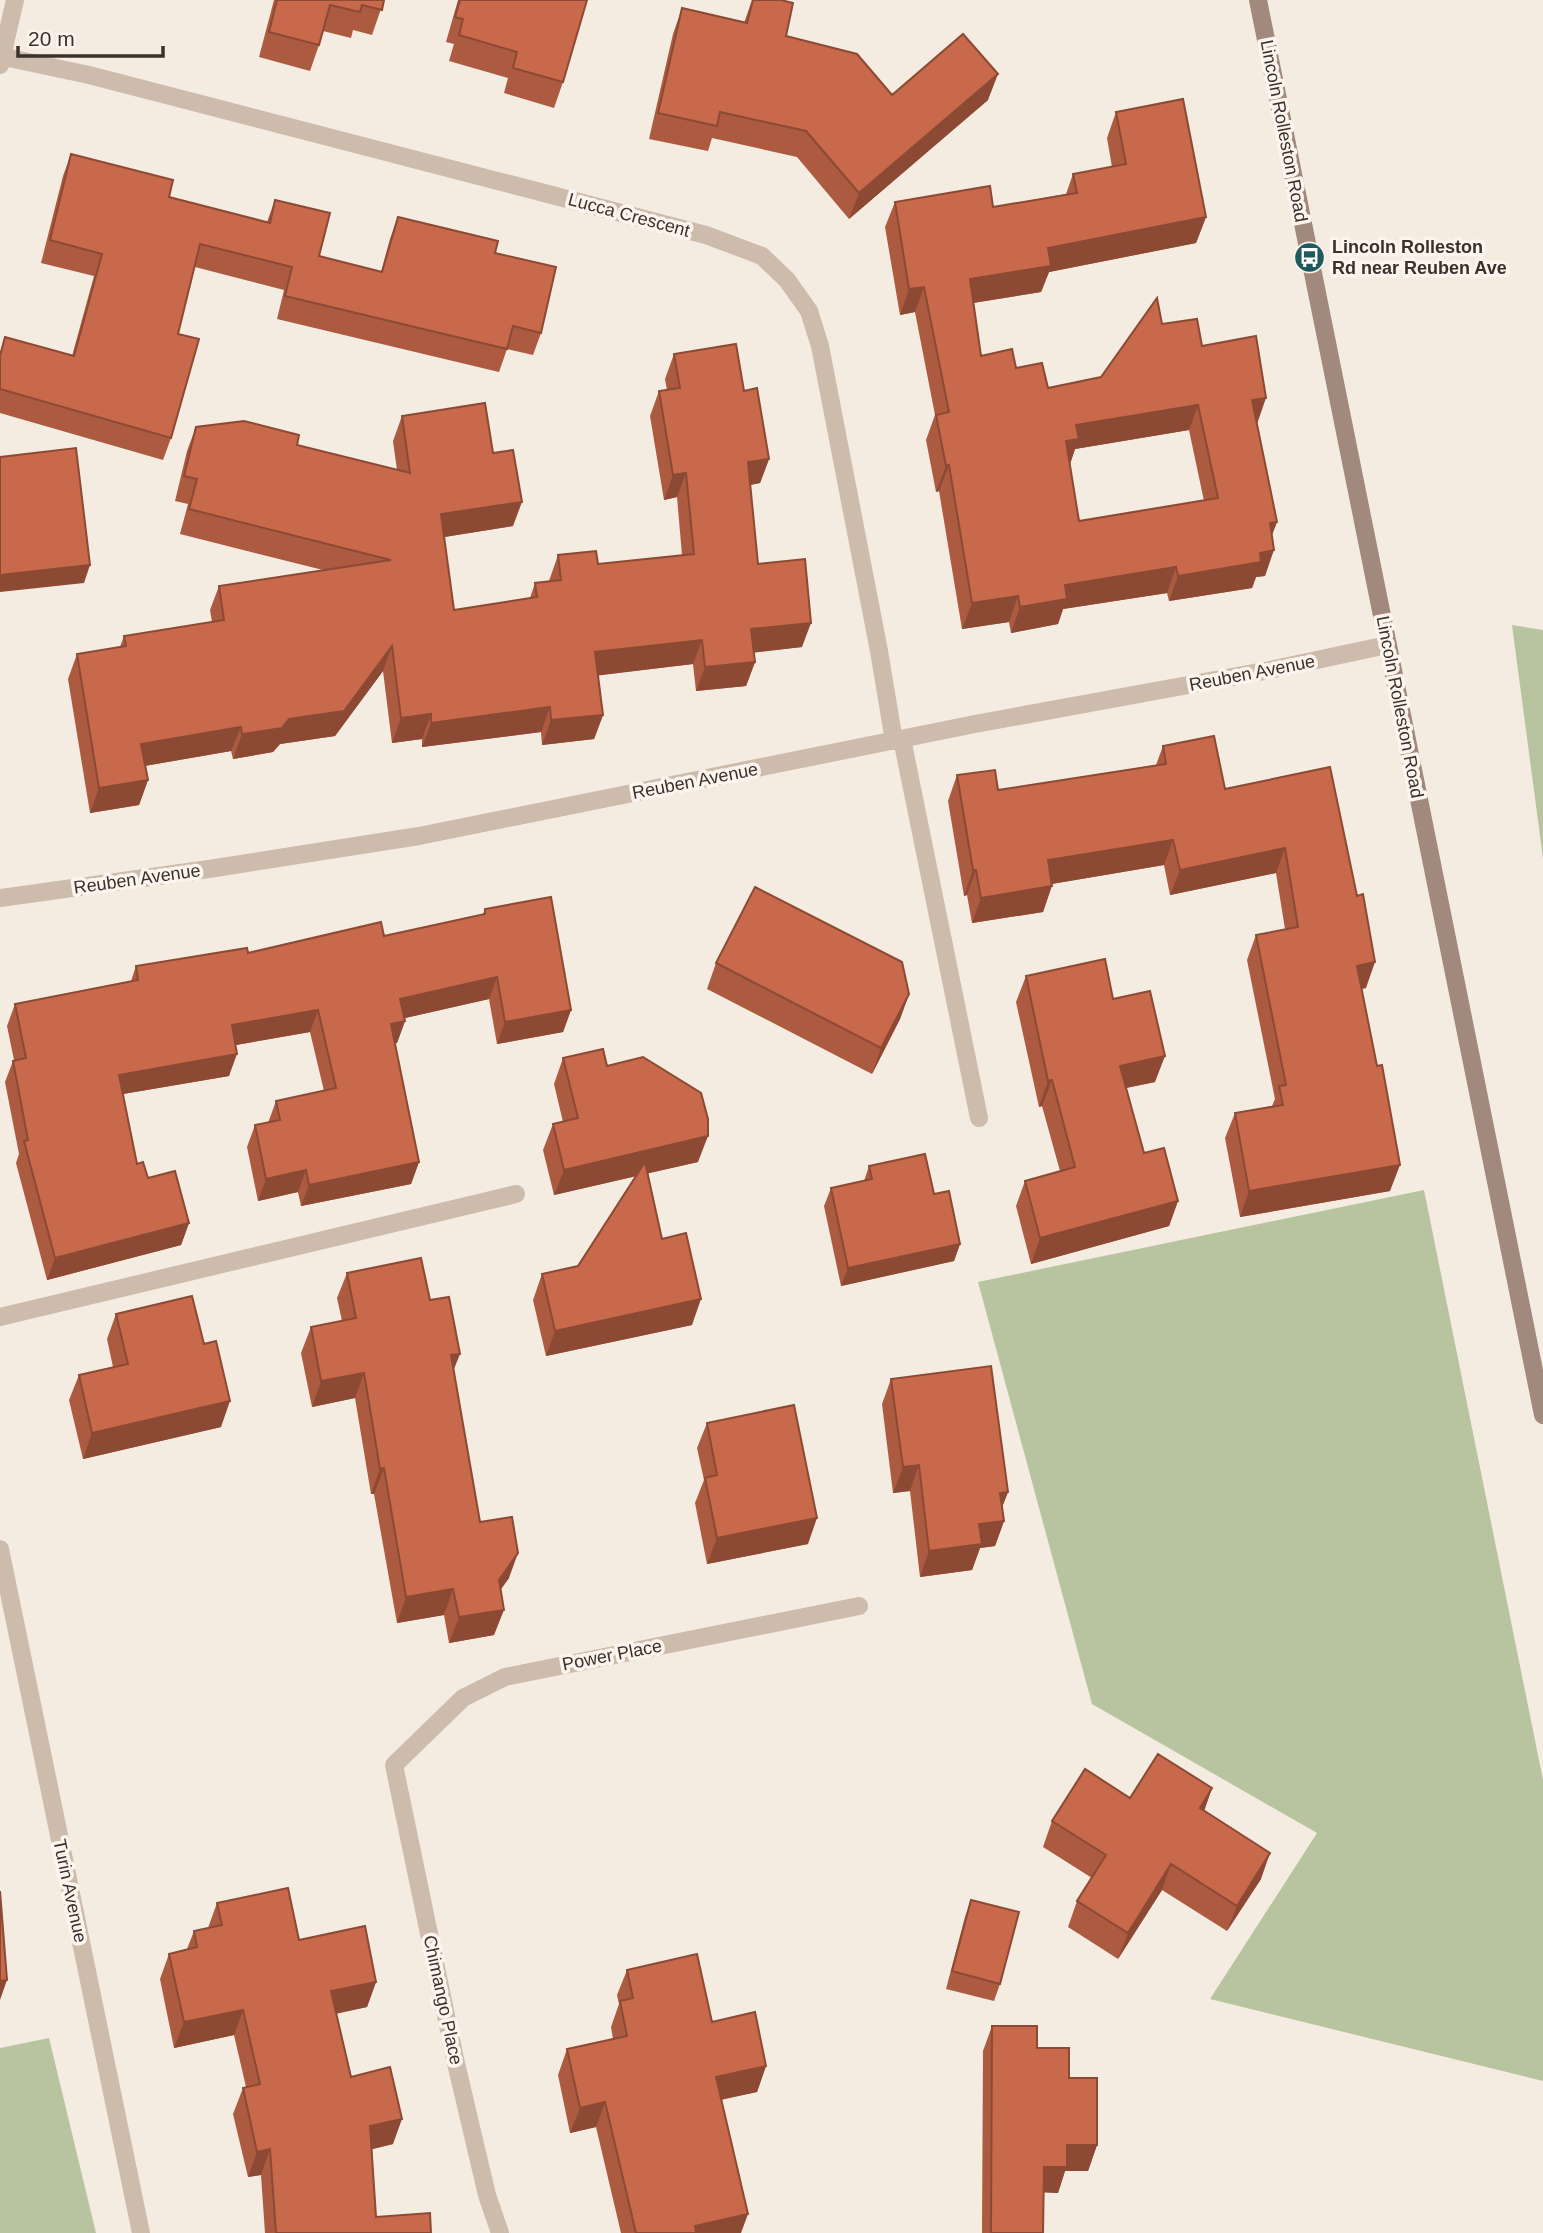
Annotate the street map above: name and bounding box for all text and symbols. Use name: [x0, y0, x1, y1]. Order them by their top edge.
scale bar: [18, 14, 163, 58]
text: 20 m: [28, 27, 75, 50]
street label: Lincoln Rolleston Road: [1257, 38, 1311, 224]
street label: Lucca Crescent: [566, 189, 692, 241]
place label: Lincoln Rolleston Rd near Reuben Ave: [1332, 237, 1507, 278]
bus stop icon: Lincoln Rolleston Rd near Reuben Ave: [1292, 240, 1326, 274]
street label: Lincoln Rolleston Road: [1373, 614, 1427, 800]
street label: Reuben Avenue: [1187, 651, 1317, 695]
street label: Reuben Avenue: [630, 759, 760, 803]
street label: Reuben Avenue: [72, 860, 202, 898]
street label: Power Place: [560, 1636, 664, 1674]
street label: Turin Avenue: [49, 1838, 91, 1944]
street label: Chimango Place: [419, 1933, 467, 2067]

